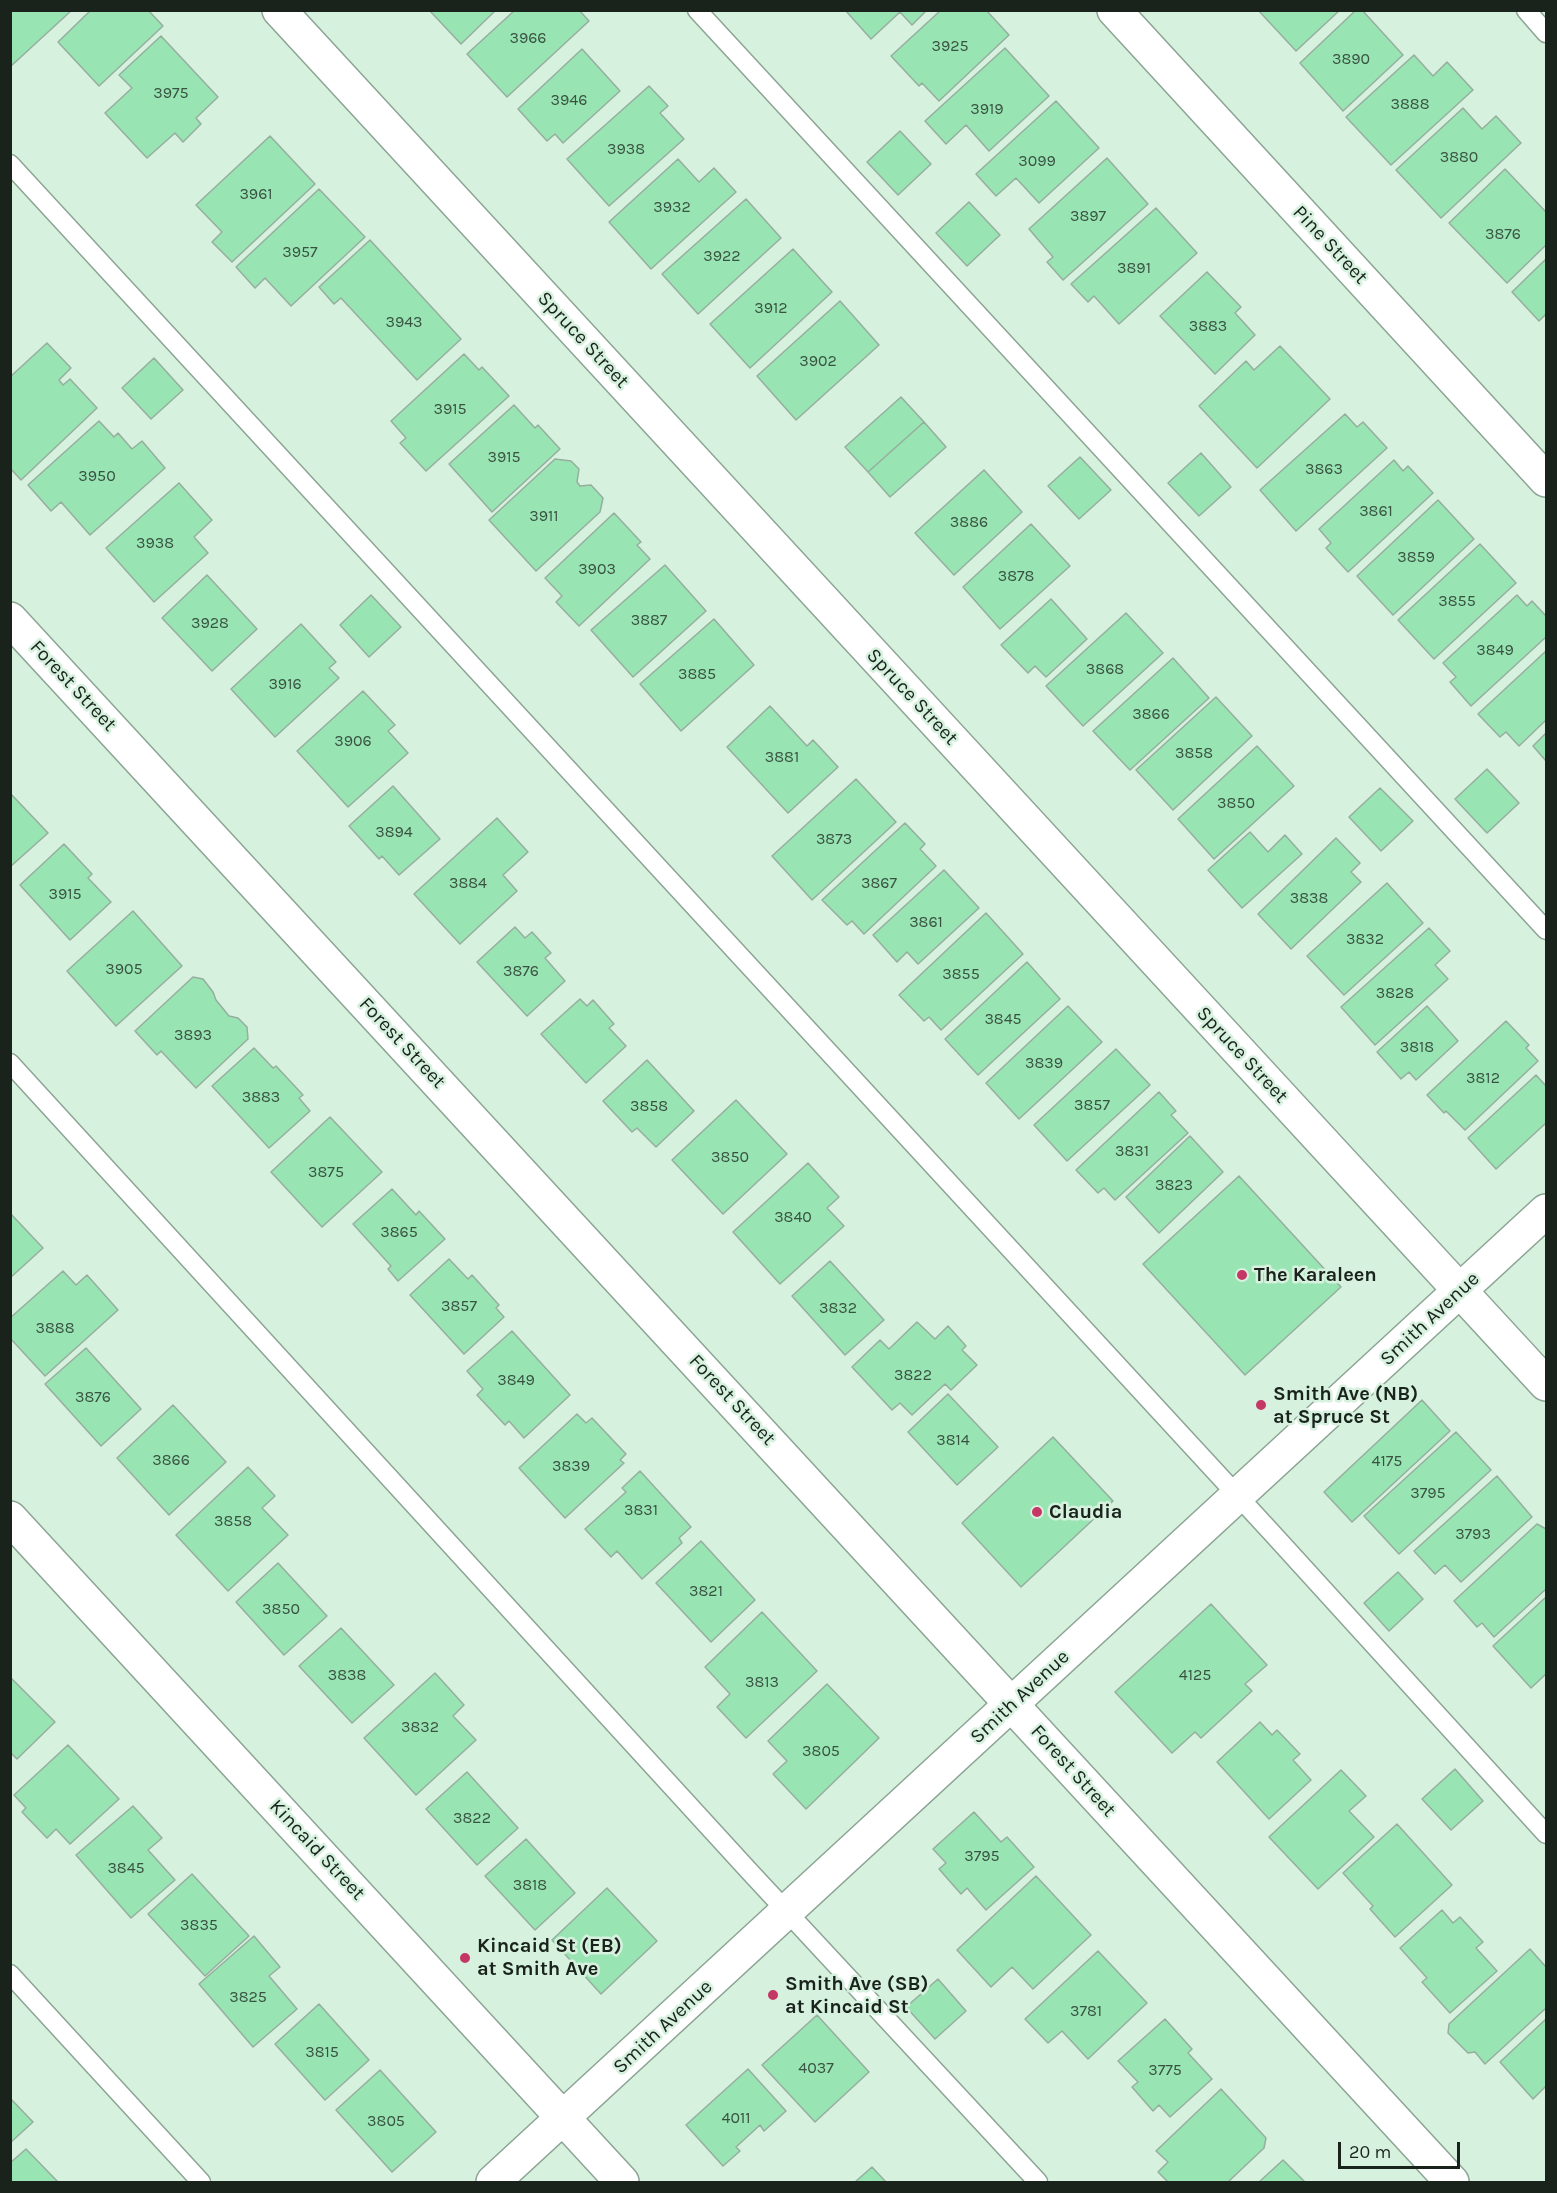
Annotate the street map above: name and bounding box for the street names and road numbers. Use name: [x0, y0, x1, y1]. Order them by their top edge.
street label: Pine Street: [1287, 201, 1373, 289]
street label: Spruce Street: [532, 287, 634, 393]
street label: Forest Street: [25, 635, 121, 737]
street label: Spruce Street: [861, 644, 963, 750]
street label: Forest Street: [354, 992, 450, 1094]
street label: Spruce Street: [1191, 1002, 1293, 1108]
street label: Smith Avenue: [1375, 1267, 1485, 1371]
street label: Forest Street: [684, 1349, 780, 1451]
street label: Smith Avenue: [965, 1645, 1075, 1749]
street label: Forest Street: [1025, 1720, 1121, 1822]
street label: Kincaid Street: [264, 1795, 370, 1905]
street label: Smith Avenue: [608, 1975, 718, 2079]

